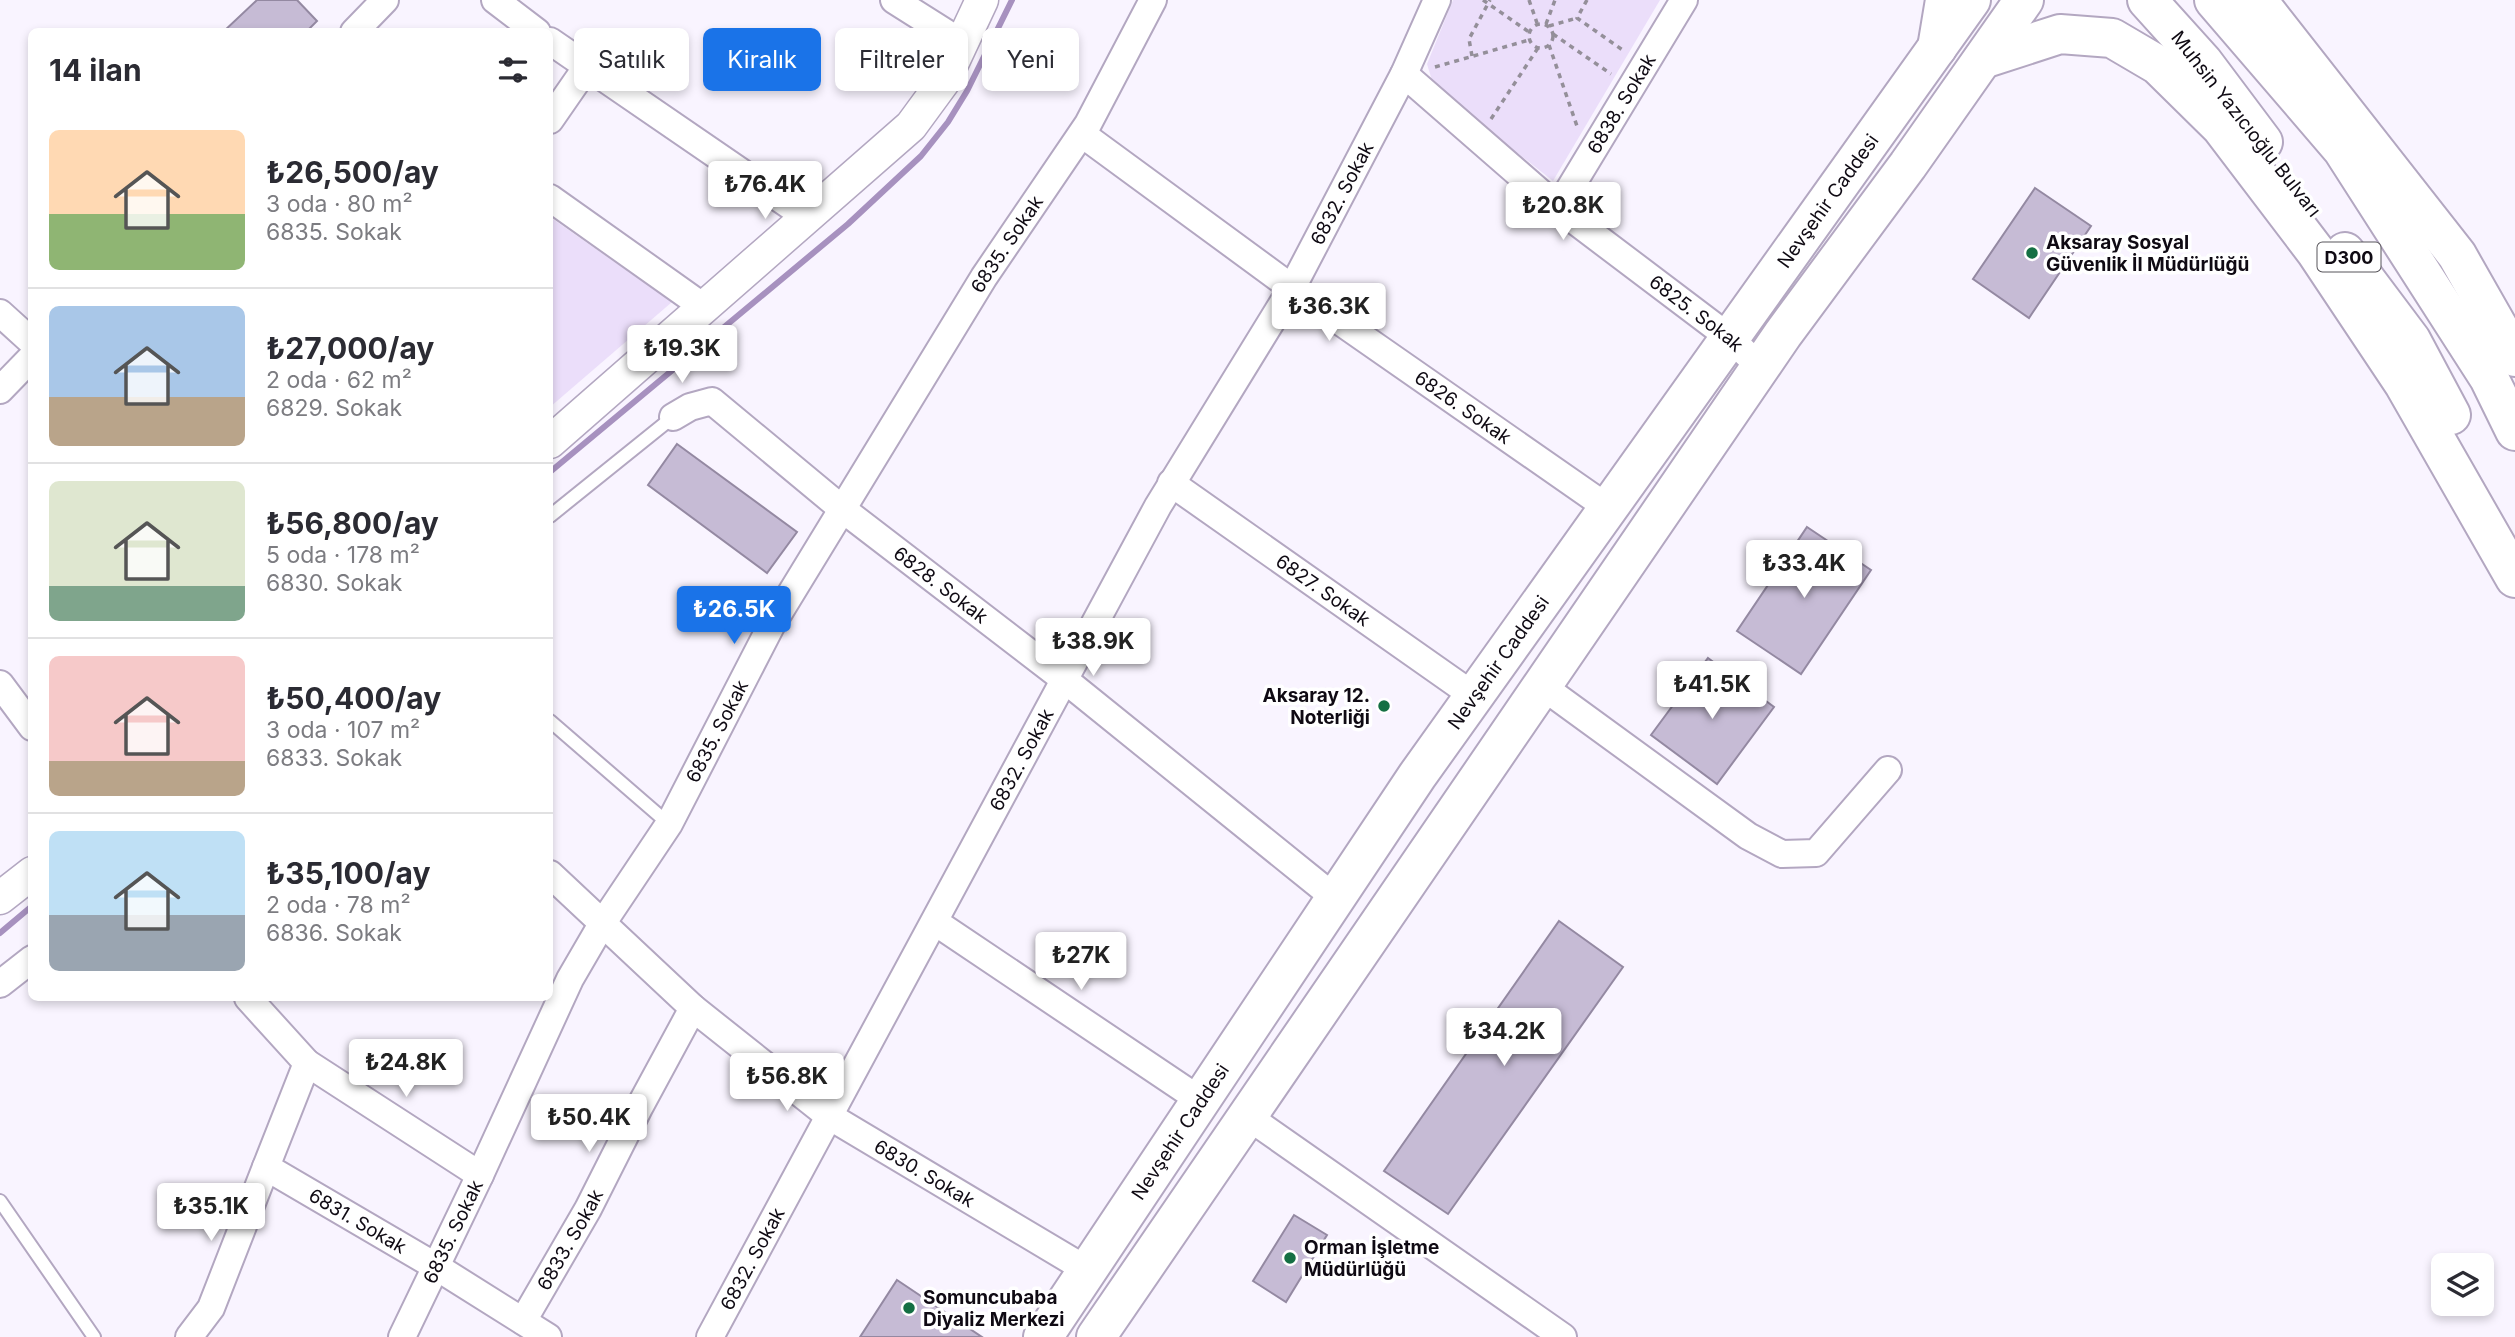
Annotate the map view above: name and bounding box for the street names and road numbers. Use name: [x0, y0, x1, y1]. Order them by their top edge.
street label: Muhsin Yazıcıoğlu Bulvarı: [2166, 26, 2326, 222]
street label: 6838. Sokak: [1582, 49, 1661, 158]
street label: Nevşehir Caddesi: [1772, 129, 1883, 272]
street label: 6832. Sokak: [1305, 137, 1378, 249]
street label: 6835. Sokak: [966, 191, 1048, 297]
road number: D300: [2318, 243, 2380, 272]
street label: 6825. Sokak: [1645, 270, 1749, 357]
street label: 6826. Sokak: [1411, 366, 1516, 449]
street label: 6828. Sokak: [889, 541, 993, 628]
street label: 6827. Sokak: [1272, 549, 1375, 631]
street label: Nevşehir Caddesi: [1443, 591, 1554, 734]
street label: 6835. Sokak: [681, 675, 753, 786]
street label: 6832. Sokak: [984, 704, 1058, 815]
street label: Nevşehir Caddesi: [1126, 1059, 1234, 1204]
street label: 6830. Sokak: [870, 1134, 979, 1212]
street label: 6835. Sokak: [418, 1175, 488, 1287]
street label: 6831. Sokak: [305, 1183, 411, 1259]
street label: 6833. Sokak: [532, 1185, 608, 1294]
street label: 6832. Sokak: [715, 1203, 789, 1314]

